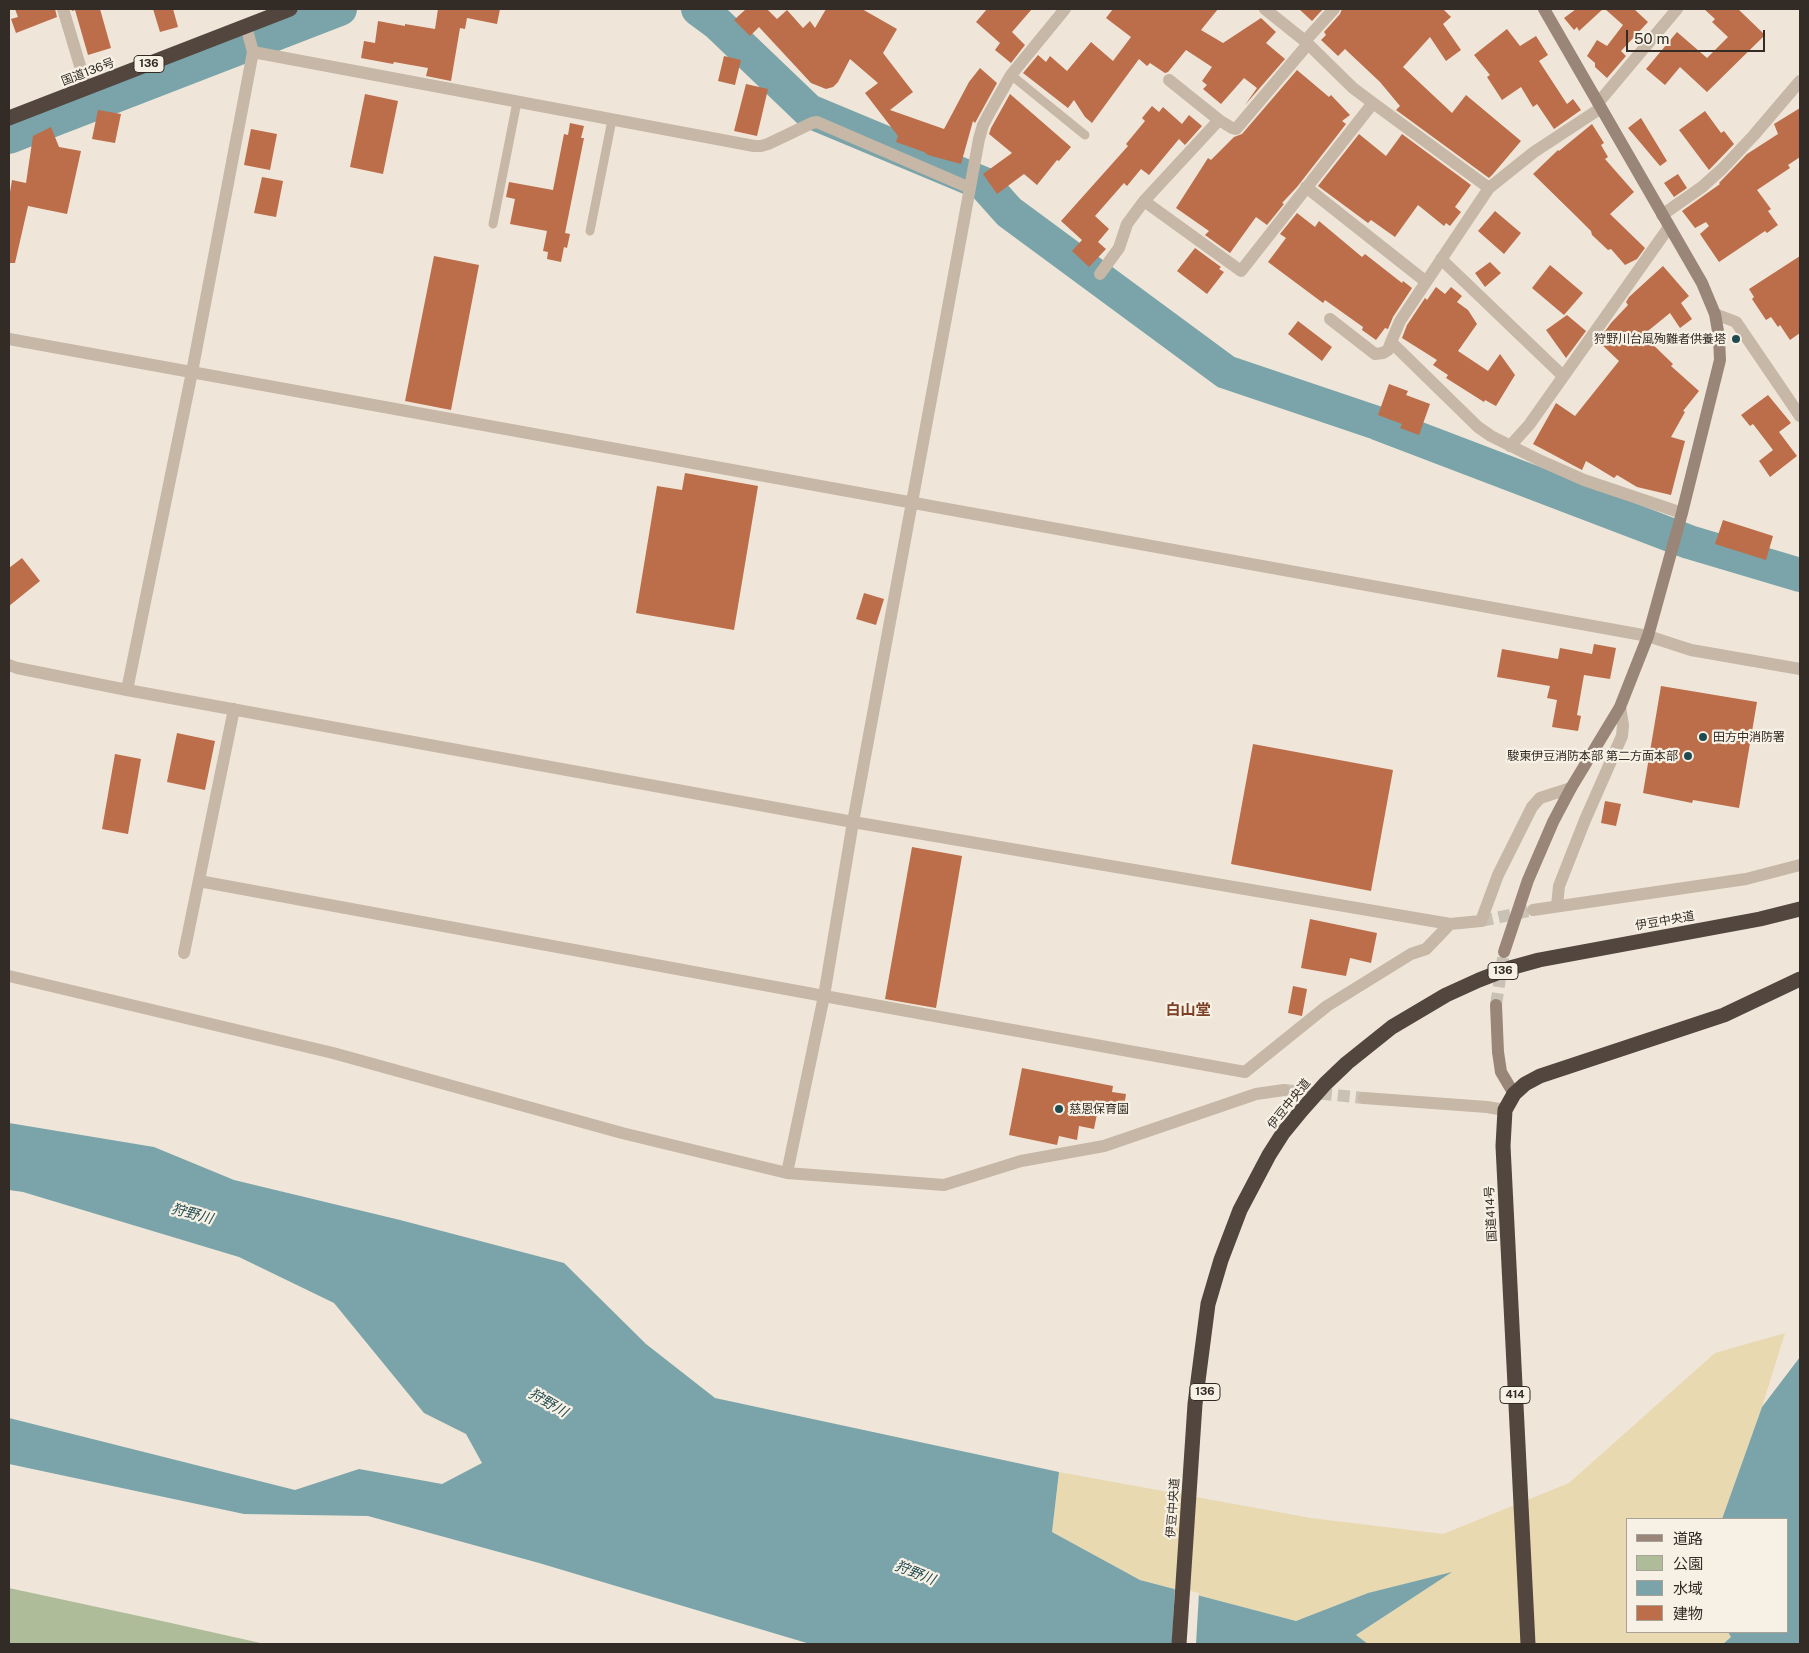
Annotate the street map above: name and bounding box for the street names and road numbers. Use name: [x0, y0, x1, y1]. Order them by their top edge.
street label: 国道136号: [59, 55, 117, 89]
road number: 136: [134, 56, 164, 72]
street label: 伊豆中央道: [1634, 909, 1696, 933]
road number: 136: [1488, 962, 1518, 979]
street label: 伊豆中央道: [1265, 1076, 1313, 1132]
street label: 国道414号: [1482, 1186, 1500, 1242]
road number: 136: [1190, 1384, 1220, 1400]
road number: 414: [1500, 1386, 1530, 1404]
street label: 伊豆中央道: [1164, 1478, 1182, 1538]

